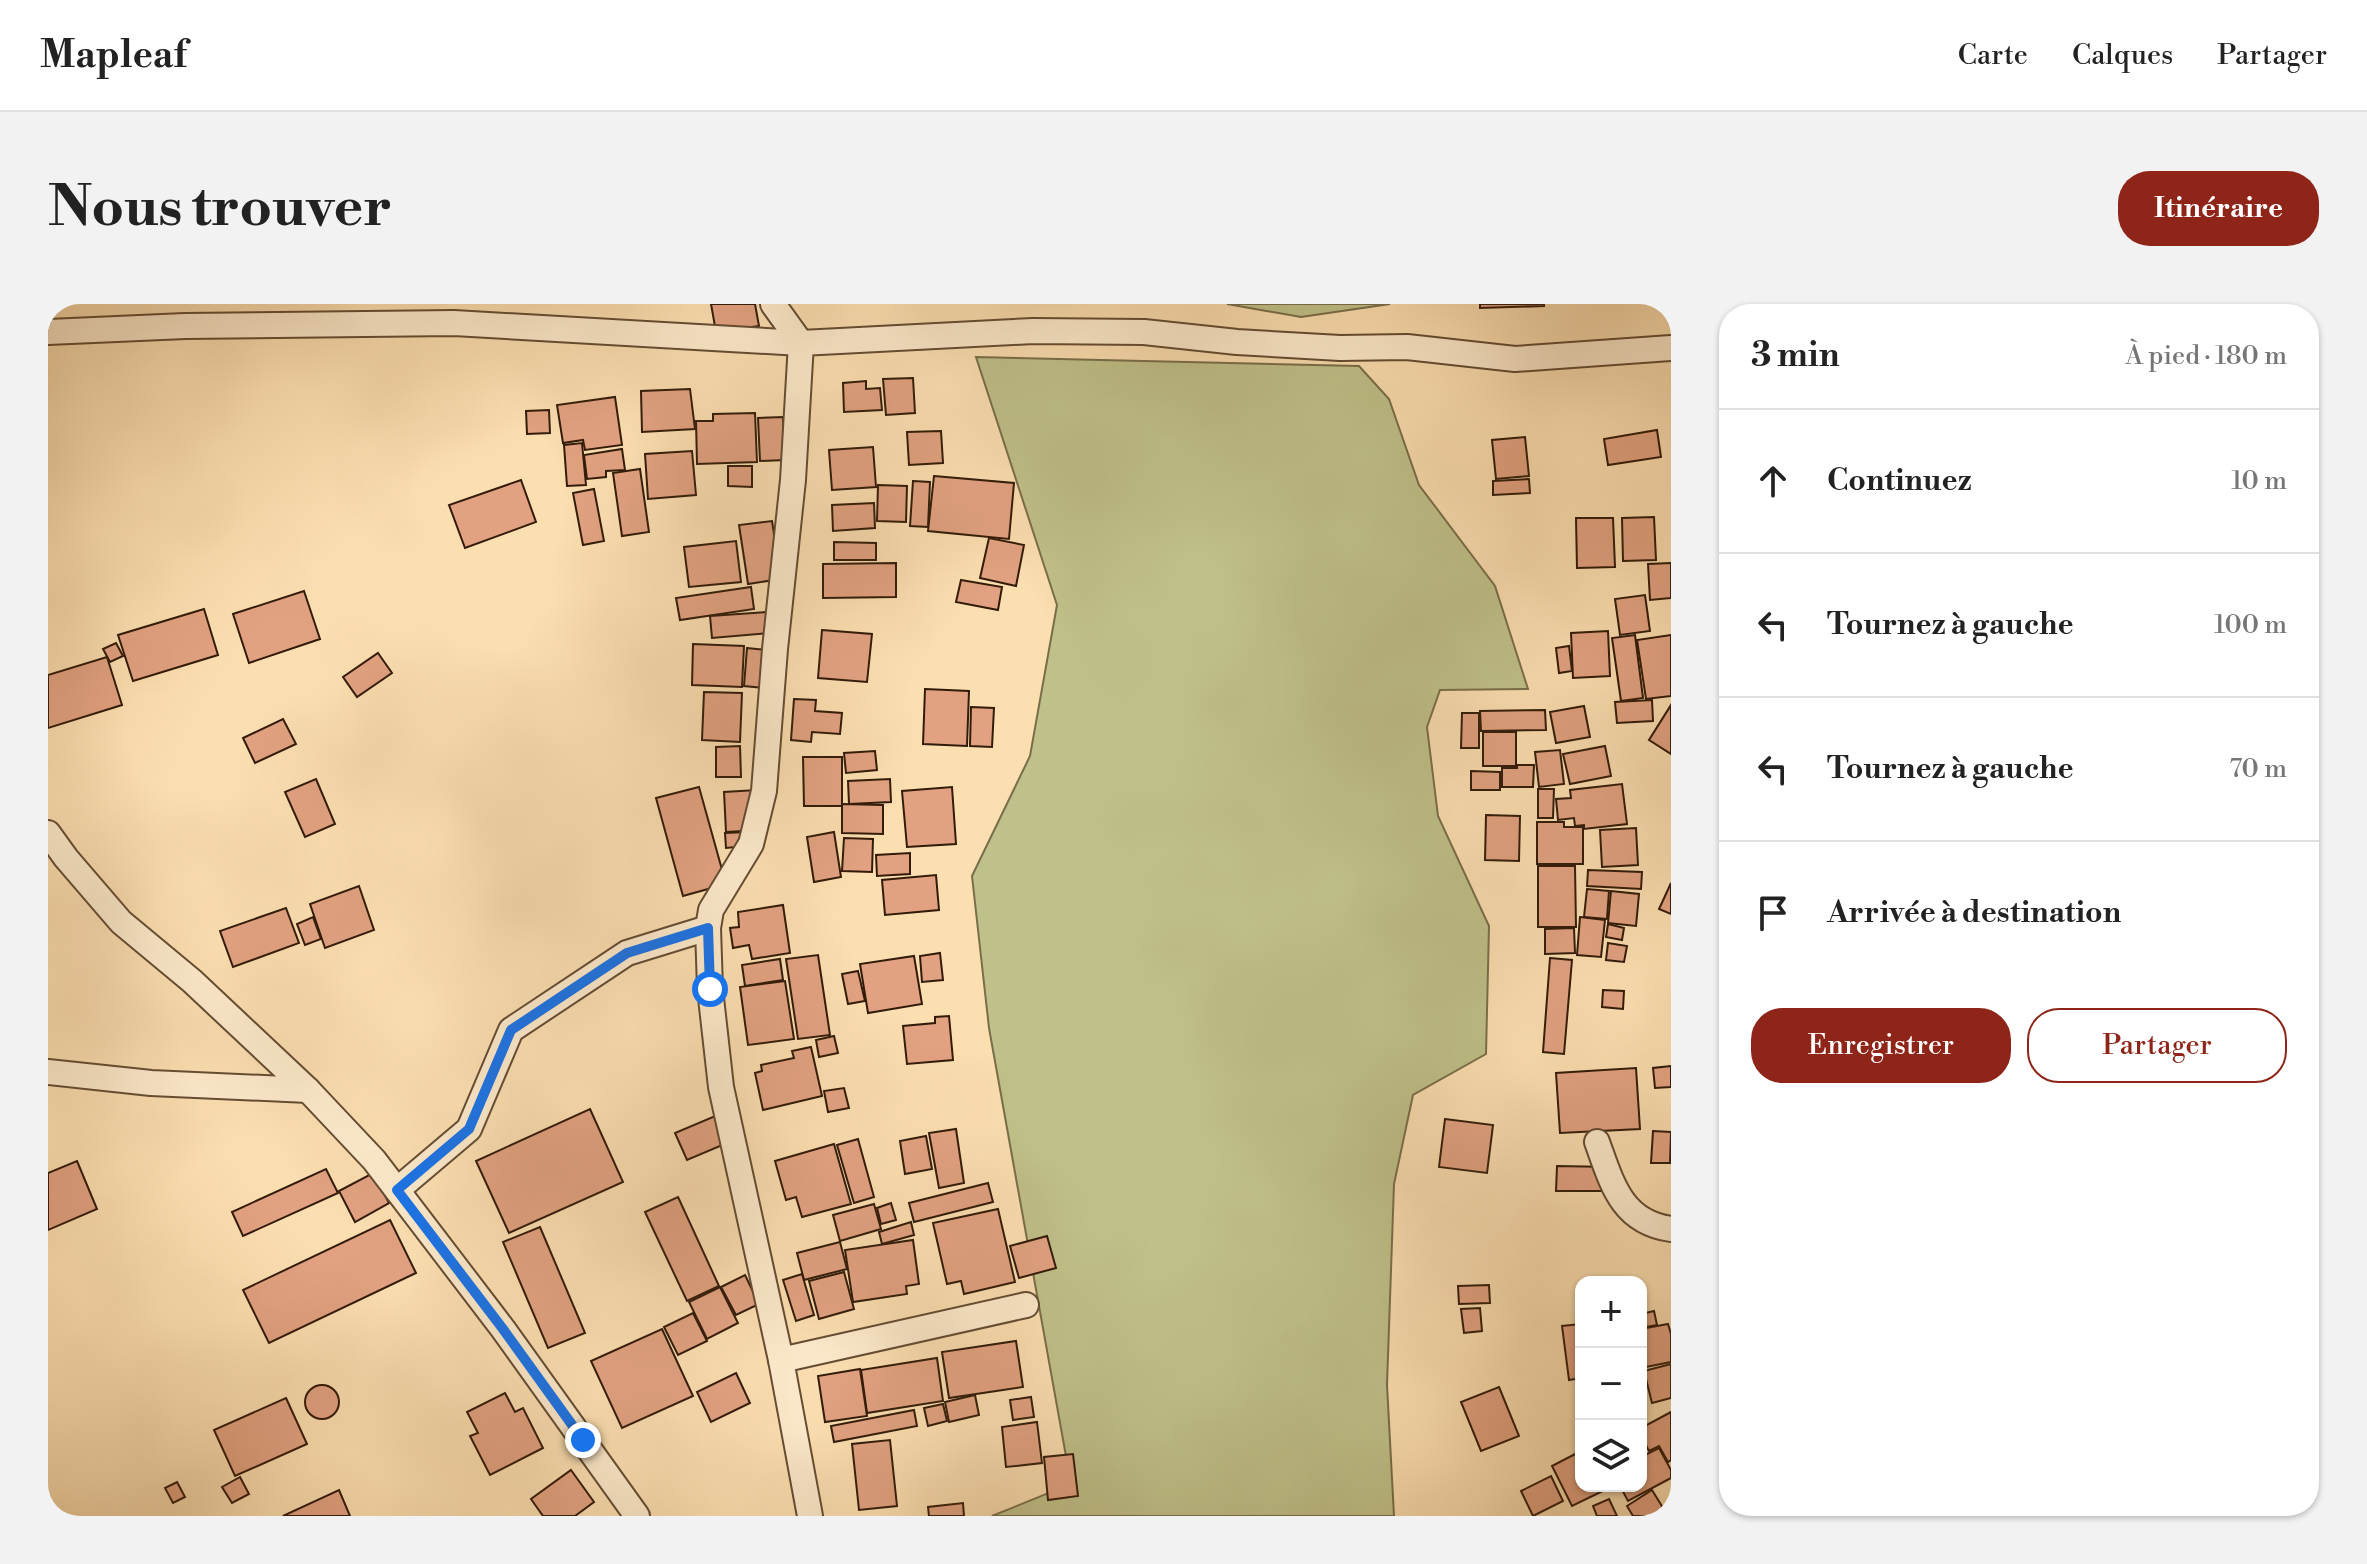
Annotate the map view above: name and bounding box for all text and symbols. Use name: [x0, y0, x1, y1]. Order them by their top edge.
text: Mapleaf: [40, 32, 187, 79]
text: Carte: [1958, 38, 2028, 73]
text: Calques: [2072, 38, 2173, 73]
text: Partager: [2217, 38, 2327, 73]
button: Itinéraire: [2118, 171, 2319, 246]
text: Nous trouver: [48, 173, 392, 243]
text: 3 min: [1751, 335, 1840, 377]
text: À pied · 180 m: [2125, 340, 2287, 372]
icon: ahead: [1751, 459, 1795, 503]
text: Continuez: [1827, 462, 1972, 500]
text: 10 m: [2231, 465, 2287, 497]
icon: left: [1751, 603, 1795, 647]
text: Tournez à gauche: [1827, 606, 2074, 644]
text: 100 m: [2214, 609, 2287, 641]
icon: left: [1751, 747, 1795, 791]
text: Tournez à gauche: [1827, 750, 2074, 788]
text: 70 m: [2229, 753, 2287, 785]
icon: arrive: [1751, 891, 1795, 935]
text: Arrivée à destination: [1827, 894, 2121, 932]
route start: [692, 971, 728, 1007]
button: Enregistrer: [1751, 1008, 2011, 1083]
button: Partager: [2027, 1008, 2287, 1083]
map controls: [1575, 1276, 1647, 1492]
button: +: [1575, 1276, 1647, 1348]
button: −: [1575, 1348, 1647, 1420]
button: layers: [1575, 1420, 1647, 1492]
route end: [565, 1422, 601, 1458]

